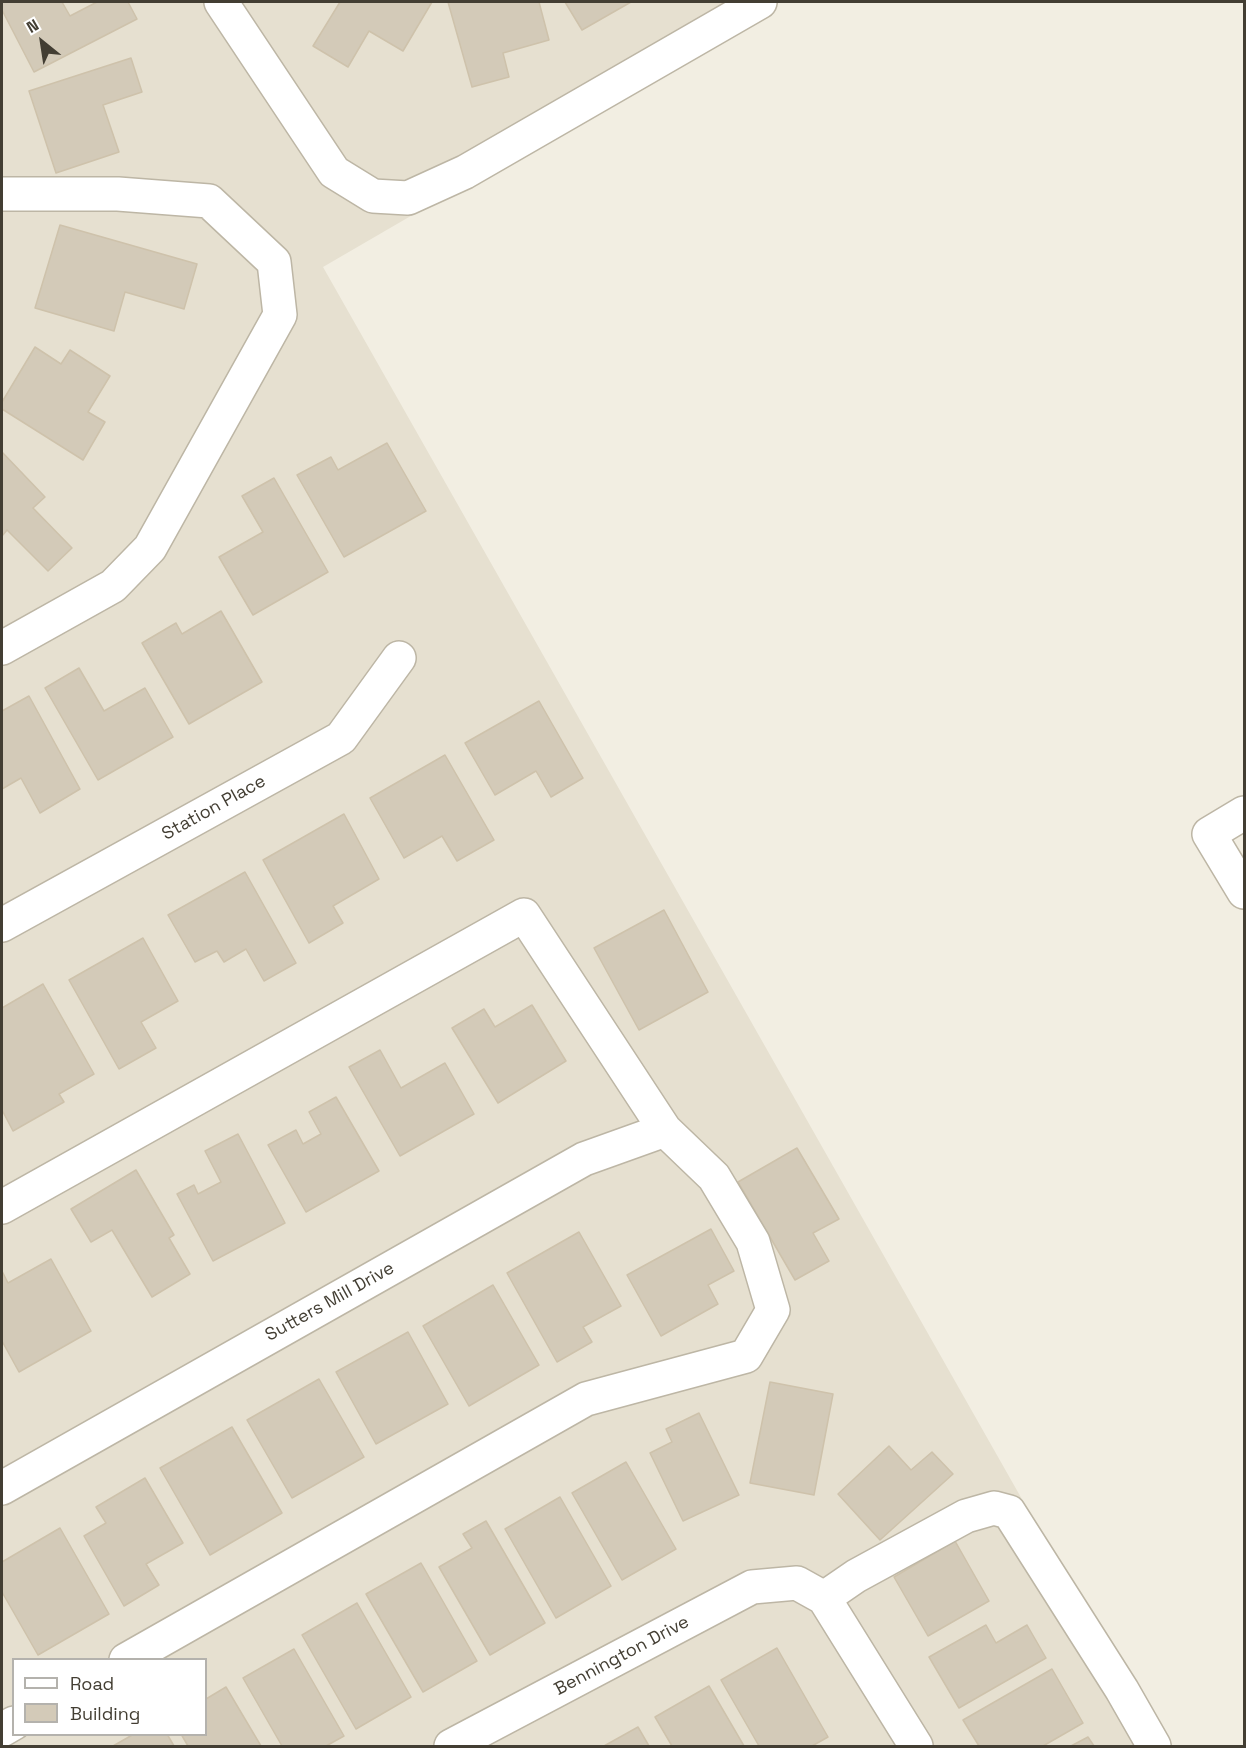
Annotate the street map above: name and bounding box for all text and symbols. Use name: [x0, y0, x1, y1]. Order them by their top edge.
north arrow: [12, 12, 72, 72]
text: N: [23, 14, 43, 38]
street label: Station Place: [158, 771, 270, 845]
street label: Sutters Mill Drive: [262, 1258, 398, 1346]
street label: Bennington Drive: [551, 1611, 693, 1701]
legend: [12, 1658, 207, 1736]
text: Road: [70, 1672, 114, 1695]
text: Building: [70, 1702, 140, 1725]

